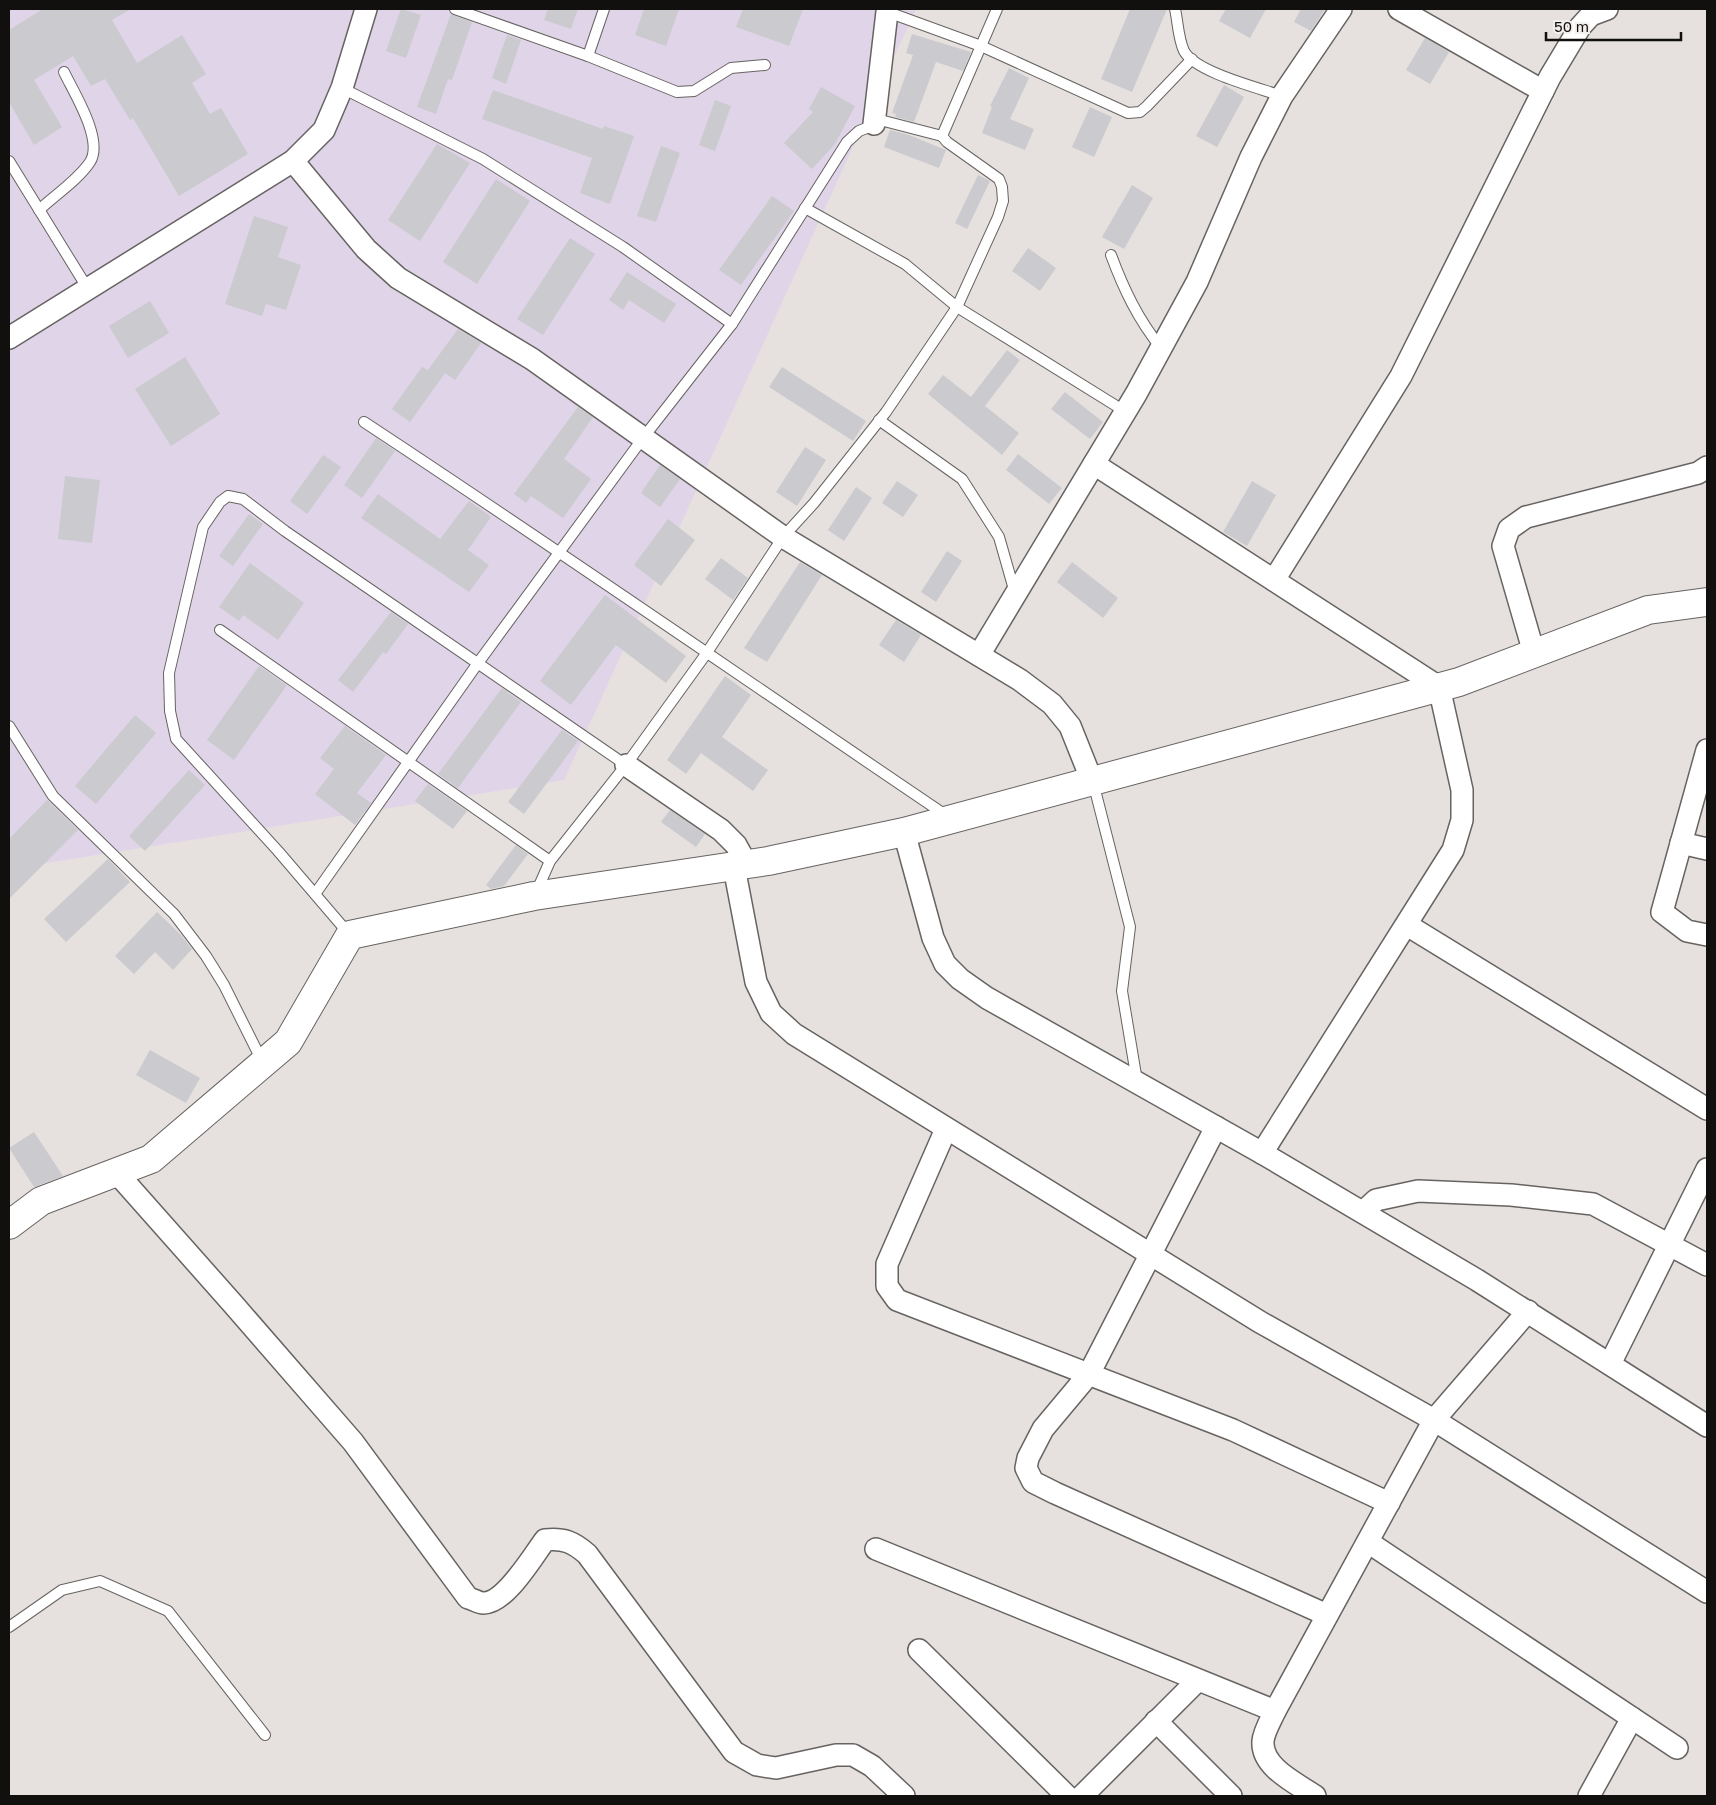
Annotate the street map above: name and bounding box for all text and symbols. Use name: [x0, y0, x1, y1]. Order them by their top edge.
scale bar: [1546, 10, 1681, 42]
text: 50 m: [1554, 17, 1589, 35]

